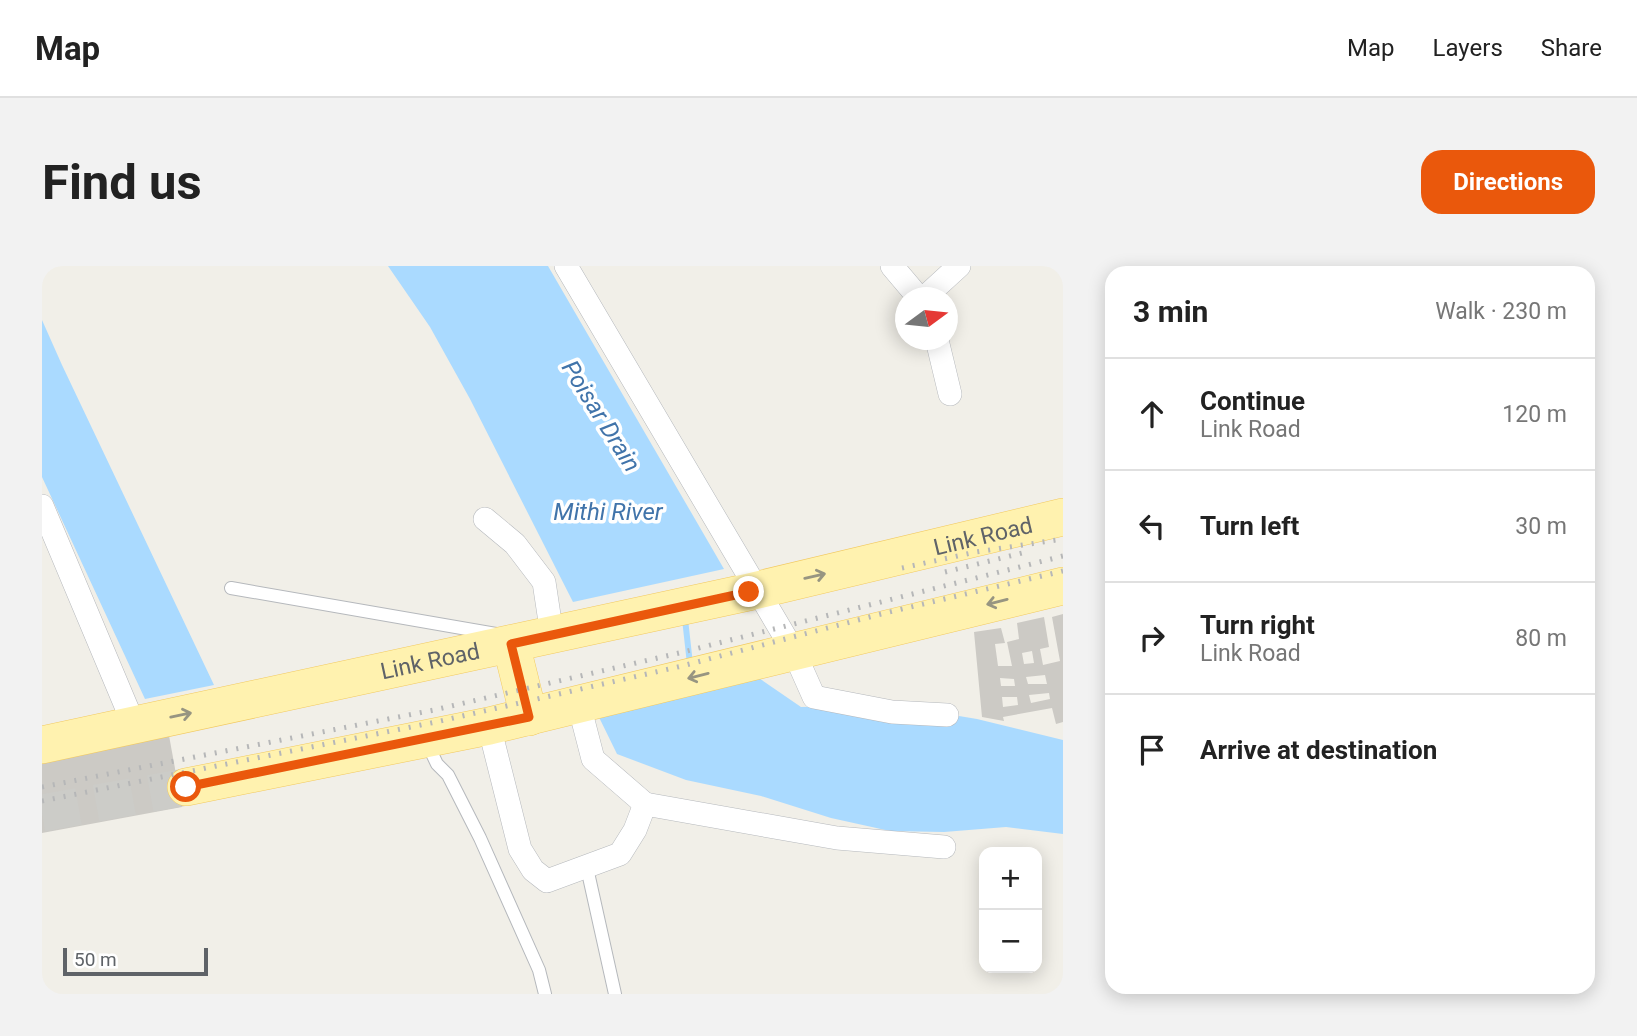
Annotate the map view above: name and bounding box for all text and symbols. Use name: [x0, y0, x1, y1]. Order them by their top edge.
text: Map: [35, 29, 100, 68]
text: Map: [1347, 34, 1395, 62]
text: Layers: [1433, 34, 1503, 62]
text: Share: [1541, 34, 1602, 62]
button: Directions: [1421, 150, 1595, 214]
text: Find us: [42, 154, 202, 211]
north arrow: [895, 287, 958, 350]
text: 3 min: [1133, 294, 1208, 329]
text: Walk · 230 m: [1435, 298, 1567, 325]
water label: Poisar Drain: [556, 355, 646, 477]
text: Continue: [1200, 386, 1305, 416]
icon: ahead: [1133, 395, 1171, 433]
text: 120 m: [1502, 401, 1567, 428]
text: Link Road: [1200, 416, 1301, 443]
water label: Mithi River: [553, 498, 664, 526]
icon: left: [1133, 507, 1171, 545]
street label: Link Road: [931, 511, 1035, 561]
text: Turn left: [1200, 511, 1299, 541]
text: 30 m: [1515, 513, 1567, 540]
one-way arrow: [803, 569, 826, 582]
route end: [733, 576, 764, 607]
one-way arrow: [986, 596, 1009, 610]
text: Turn right: [1200, 610, 1315, 640]
icon: right: [1133, 619, 1171, 657]
text: 80 m: [1515, 625, 1567, 652]
street label: Link Road: [378, 637, 482, 685]
text: Link Road: [1200, 640, 1301, 667]
one-way arrow: [687, 670, 710, 683]
one-way arrow: [169, 708, 192, 722]
icon: arrive: [1133, 731, 1171, 769]
text: Arrive at destination: [1200, 735, 1437, 765]
route start: [170, 771, 201, 802]
map controls: [979, 847, 1042, 973]
button: +: [979, 847, 1042, 910]
button: −: [979, 910, 1042, 973]
scale bar: [63, 945, 208, 977]
text: 50 m: [74, 948, 117, 971]

